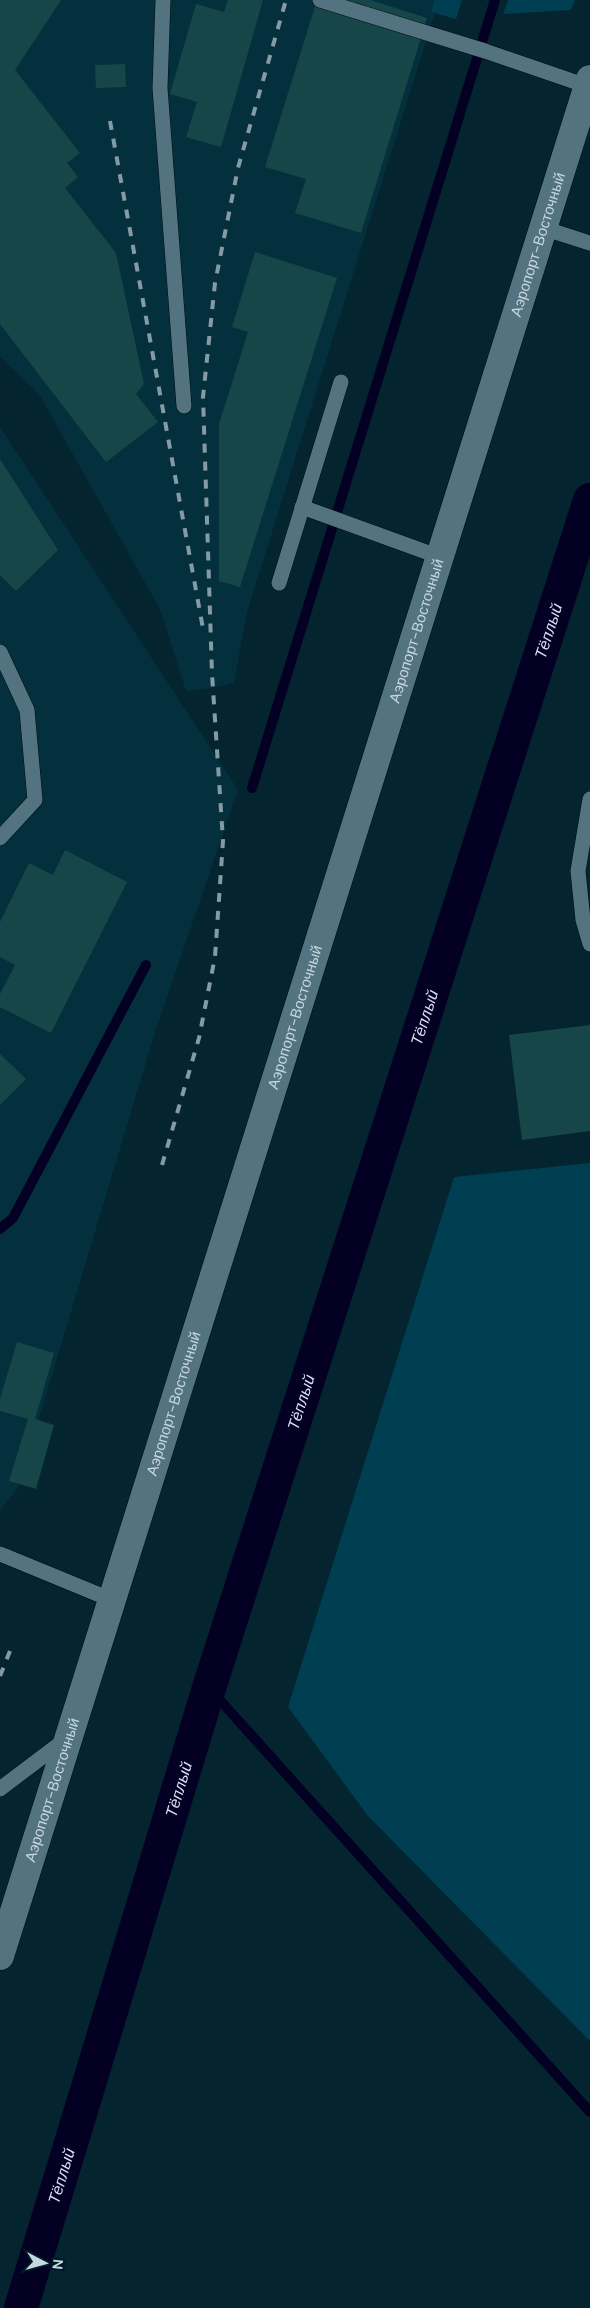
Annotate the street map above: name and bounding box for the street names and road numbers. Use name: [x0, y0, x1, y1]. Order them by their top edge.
street label: Аэропорт-Восточный: [506, 170, 570, 319]
street label: Аэропорт-Восточный: [384, 556, 449, 705]
street label: Аэропорт-Восточный: [263, 943, 327, 1092]
street label: Аэропорт-Восточный: [142, 1329, 206, 1478]
street label: Аэропорт-Восточный: [20, 1715, 84, 1865]

